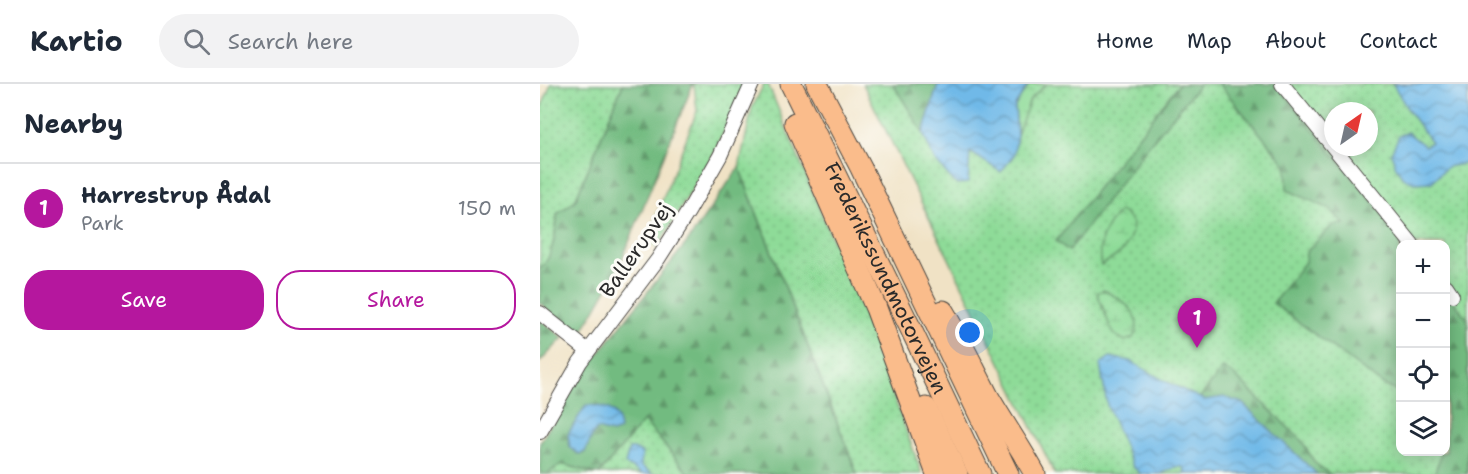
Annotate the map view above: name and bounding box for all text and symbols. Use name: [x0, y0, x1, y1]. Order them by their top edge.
search box: [159, 14, 579, 68]
text: Kartio: [30, 22, 123, 60]
icon: search: [180, 25, 213, 58]
text: Search here: [228, 27, 353, 56]
text: Home: [1096, 27, 1154, 55]
text: Map: [1187, 27, 1232, 55]
text: About: [1265, 27, 1326, 55]
text: Contact: [1359, 27, 1438, 55]
north arrow: [1324, 102, 1378, 156]
text: Nearby: [24, 106, 123, 141]
street label: Frederikssundmotorvejen: [817, 158, 954, 399]
text: Harrestrup Ådal: [81, 181, 271, 210]
text: 1: [39, 195, 48, 221]
text: 150 m: [458, 195, 516, 221]
street label: Ballerupvej: [593, 197, 679, 303]
text: Park: [81, 210, 124, 236]
map controls: [1396, 240, 1450, 456]
button: +: [1396, 240, 1450, 294]
button: Save: [24, 270, 264, 330]
button: Share: [276, 270, 516, 330]
button: −: [1396, 294, 1450, 348]
pin: 1: [1178, 298, 1216, 348]
your location: [955, 318, 984, 347]
button: locate: [1396, 348, 1450, 402]
button: layers: [1396, 402, 1450, 456]

